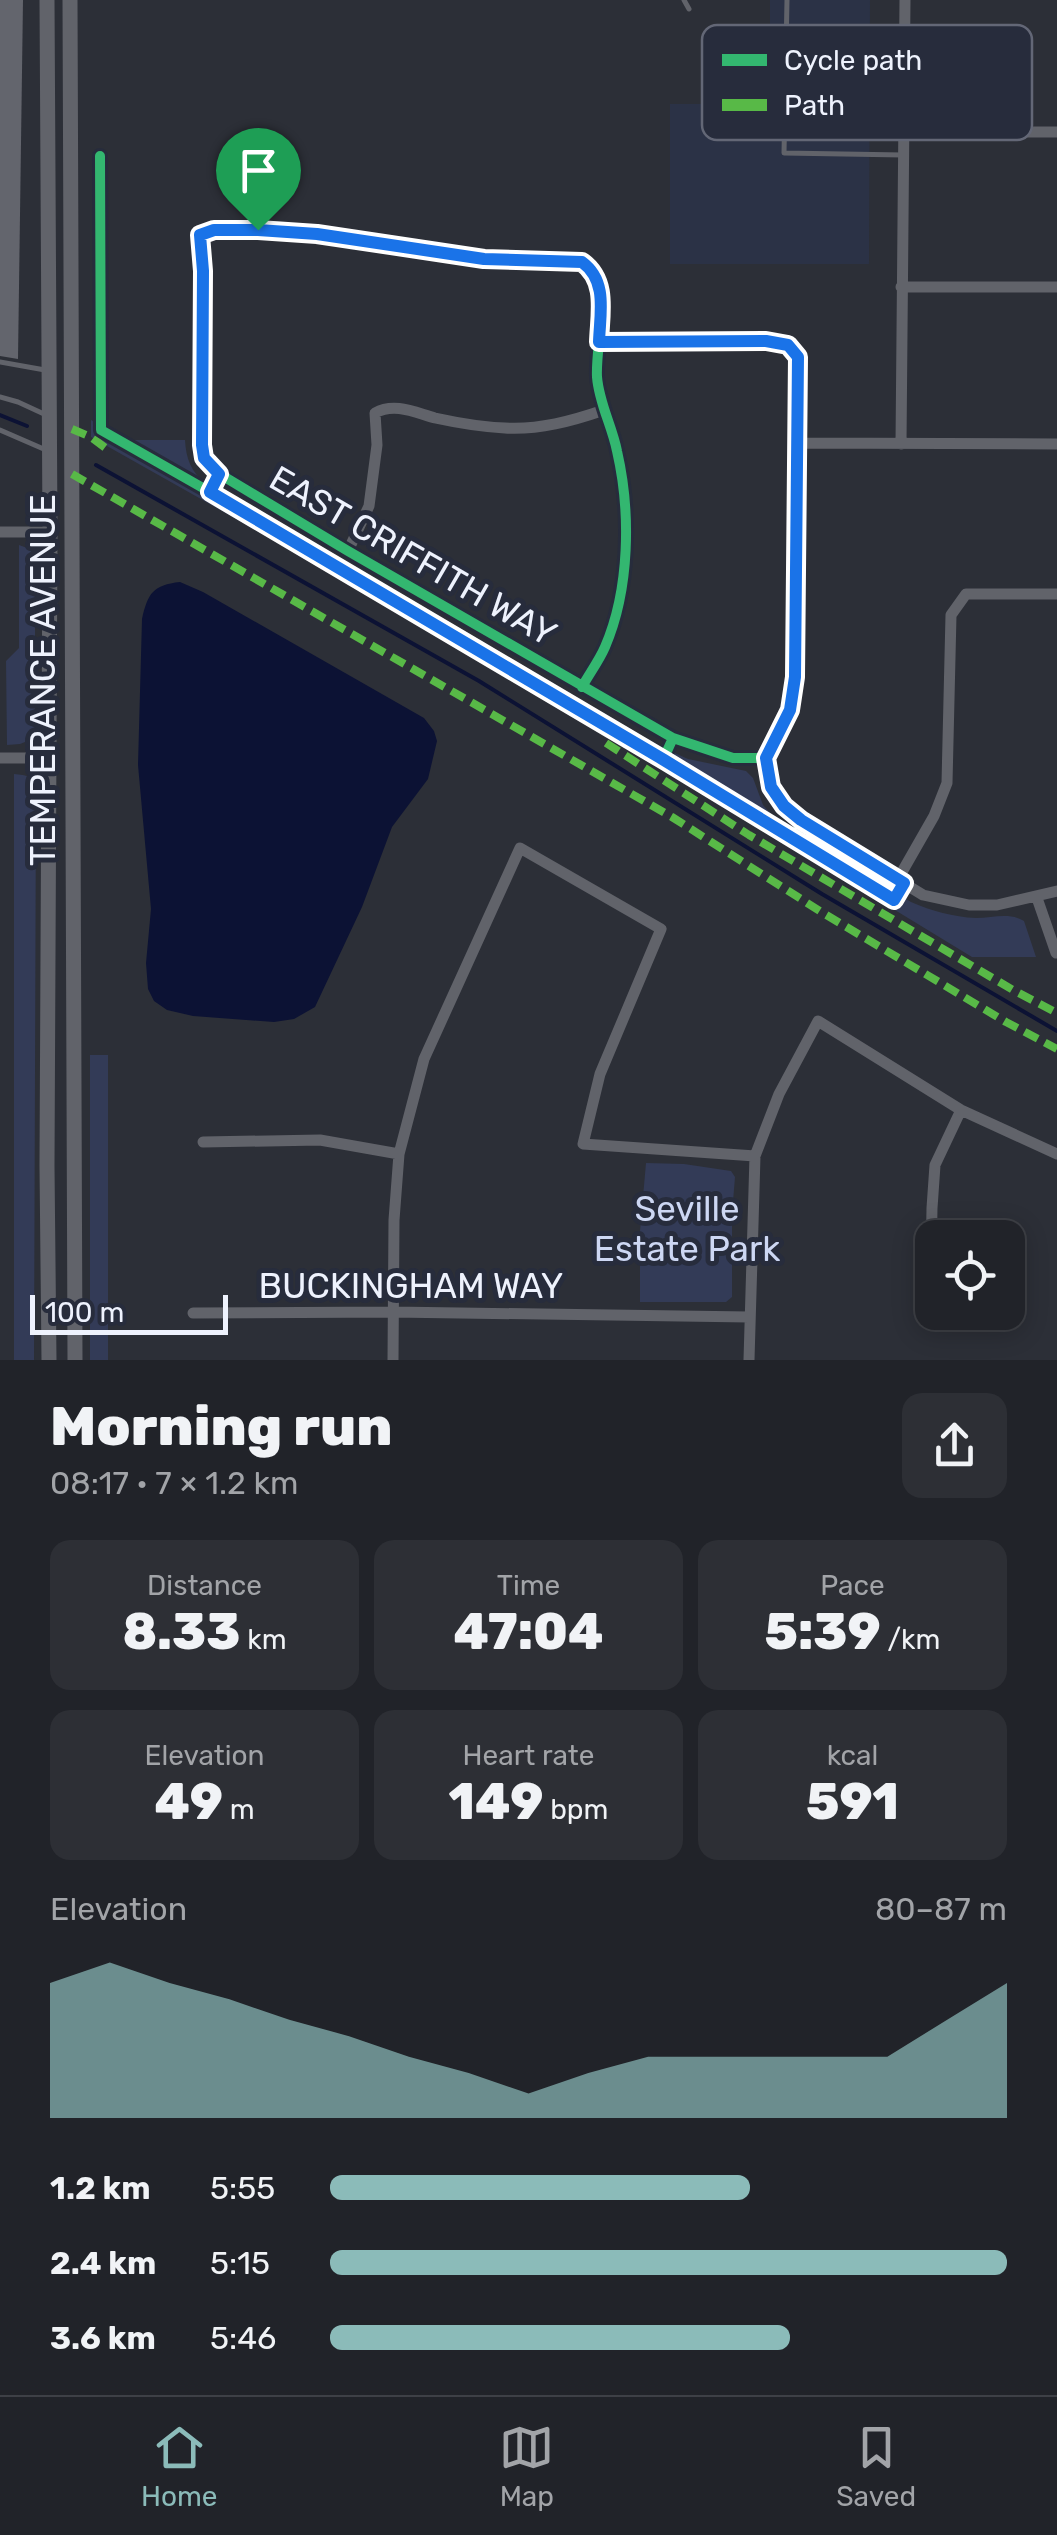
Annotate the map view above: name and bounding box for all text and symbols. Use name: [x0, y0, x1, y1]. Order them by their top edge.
legend: [702, 25, 1032, 140]
text: Cycle path: [784, 44, 922, 77]
text: Path: [784, 89, 845, 122]
pin: [216, 128, 301, 231]
icon: arrive: [231, 143, 286, 198]
street label: EAST CRIFFITH WAY: [262, 457, 564, 655]
street label: TEMPERANCE AVENUE: [22, 494, 64, 866]
park label: Seville Estate Park: [594, 1188, 780, 1270]
map controls: [915, 1220, 1025, 1330]
button: locate: [915, 1220, 1025, 1330]
street label: BUCKINGHAM WAY: [259, 1265, 563, 1307]
scale bar: [30, 1290, 228, 1334]
text: 100 m: [45, 1296, 124, 1329]
button: share: [902, 1393, 1007, 1498]
text: Morning run: [50, 1394, 392, 1459]
text: 08:17 · 7 × 1.2 km: [50, 1464, 299, 1502]
text: Distance: [147, 1569, 262, 1602]
text: Time: [497, 1569, 560, 1602]
text: Pace: [820, 1569, 885, 1602]
text: 8.33: [122, 1602, 240, 1662]
text: 47:04: [454, 1602, 603, 1662]
text: 5:39: [765, 1602, 881, 1662]
text: km: [240, 1623, 287, 1656]
text: /km: [881, 1623, 940, 1656]
text: Elevation: [145, 1739, 264, 1772]
text: Heart rate: [463, 1739, 594, 1772]
text: kcal: [827, 1739, 878, 1772]
text: 49: [154, 1772, 223, 1832]
text: 149: [449, 1772, 543, 1832]
text: 591: [806, 1772, 899, 1832]
text: m: [223, 1793, 255, 1826]
text: bpm: [543, 1793, 608, 1826]
text: Elevation: [50, 1890, 187, 1928]
text: 80–87 m: [875, 1890, 1007, 1928]
text: 1.2 km: [50, 2169, 151, 2207]
text: 5:55: [210, 2169, 275, 2207]
text: 2.4 km: [50, 2244, 156, 2282]
text: 5:15: [210, 2244, 270, 2282]
text: 3.6 km: [50, 2319, 156, 2357]
text: 5:46: [210, 2319, 276, 2357]
tab: Home: [141, 2420, 218, 2513]
tab: Map: [499, 2420, 554, 2513]
tab: Saved: [836, 2420, 916, 2513]

